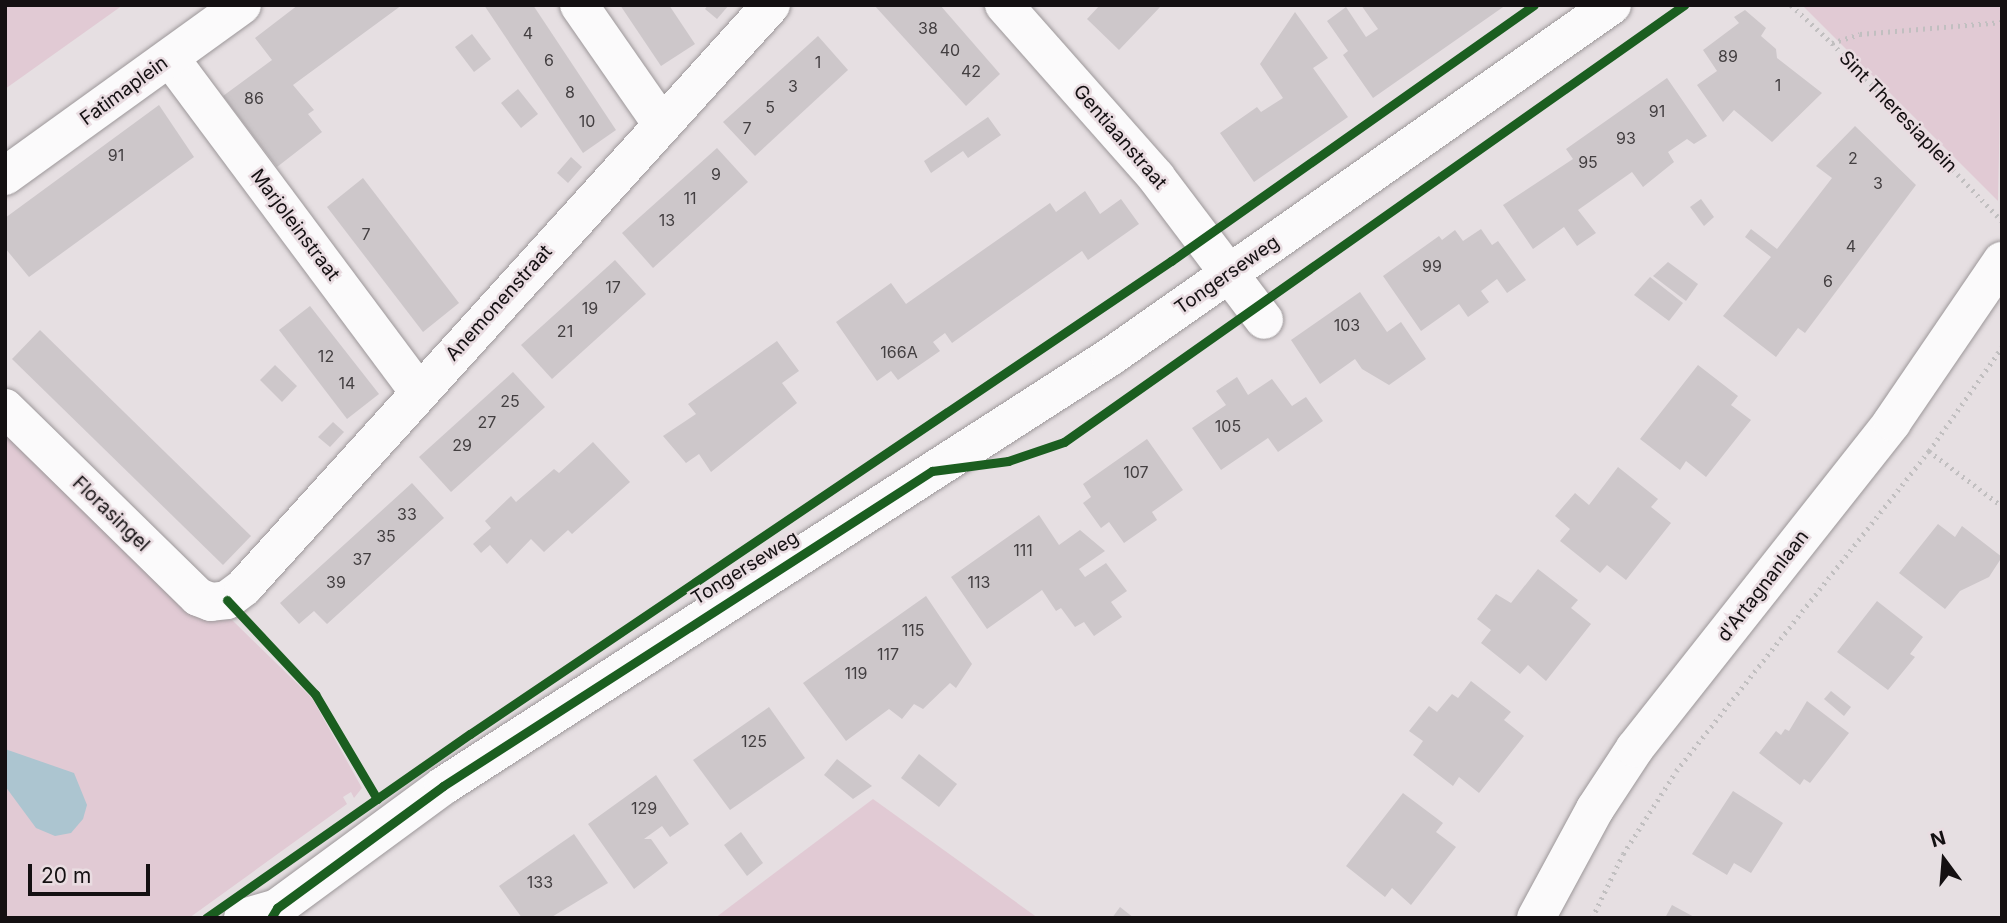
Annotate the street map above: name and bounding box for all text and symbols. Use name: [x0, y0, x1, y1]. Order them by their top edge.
house number: 38: [918, 18, 938, 38]
house number: 4: [523, 23, 533, 43]
house number: 40: [940, 40, 960, 60]
house number: 89: [1718, 46, 1738, 66]
street label: Sint Theresiaplein: [1834, 46, 1962, 178]
house number: 6: [544, 50, 554, 70]
street label: Fatimaplein: [76, 52, 172, 130]
house number: 1: [815, 52, 821, 72]
house number: 42: [961, 61, 981, 81]
house number: 1: [1775, 75, 1781, 95]
house number: 3: [788, 76, 798, 96]
street label: Gentiaanstraat: [1068, 80, 1172, 194]
house number: 8: [565, 82, 575, 102]
house number: 86: [244, 88, 264, 108]
house number: 5: [765, 97, 775, 117]
house number: 91: [1649, 101, 1665, 121]
house number: 10: [579, 111, 595, 131]
house number: 7: [742, 118, 752, 138]
house number: 93: [1616, 128, 1636, 148]
house number: 91: [108, 145, 124, 165]
house number: 2: [1848, 148, 1858, 168]
house number: 95: [1578, 152, 1598, 172]
house number: 9: [711, 164, 721, 184]
street label: Marjoleinstraat: [246, 165, 344, 285]
house number: 3: [1873, 173, 1883, 193]
house number: 11: [683, 188, 697, 208]
house number: 13: [659, 210, 675, 230]
house number: 7: [361, 224, 371, 244]
street label: Tongerseweg: [1171, 231, 1283, 319]
house number: 4: [1846, 236, 1856, 256]
street label: Anemonenstraat: [441, 240, 557, 366]
house number: 99: [1422, 256, 1442, 276]
house number: 6: [1823, 271, 1833, 291]
house number: 17: [605, 277, 621, 297]
house number: 19: [582, 298, 598, 318]
house number: 103: [1334, 315, 1360, 335]
house number: 21: [557, 321, 573, 341]
house number: 166A: [880, 342, 918, 362]
house number: 12: [318, 346, 334, 366]
house number: 14: [339, 373, 355, 393]
house number: 25: [500, 391, 520, 411]
house number: 27: [478, 412, 496, 432]
house number: 105: [1215, 416, 1241, 436]
house number: 29: [452, 435, 472, 455]
house number: 107: [1123, 462, 1149, 482]
street label: Florasingel: [68, 472, 154, 556]
house number: 33: [397, 504, 417, 524]
house number: 35: [376, 526, 396, 546]
street label: Tongerseweg: [687, 526, 803, 610]
street label: d'Artagnanlaan: [1712, 526, 1814, 646]
house number: 111: [1013, 540, 1033, 560]
house number: 37: [353, 549, 371, 569]
house number: 39: [326, 572, 346, 592]
house number: 113: [968, 572, 990, 592]
house number: 115: [902, 620, 924, 640]
house number: 117: [877, 644, 899, 664]
house number: 119: [845, 663, 867, 683]
house number: 125: [741, 731, 767, 751]
house number: 129: [631, 798, 657, 818]
north arrow: [1909, 825, 1979, 895]
text: N: [1928, 826, 1948, 852]
scale bar: [32, 850, 154, 894]
text: 20 m: [41, 863, 91, 888]
house number: 133: [527, 872, 553, 892]

